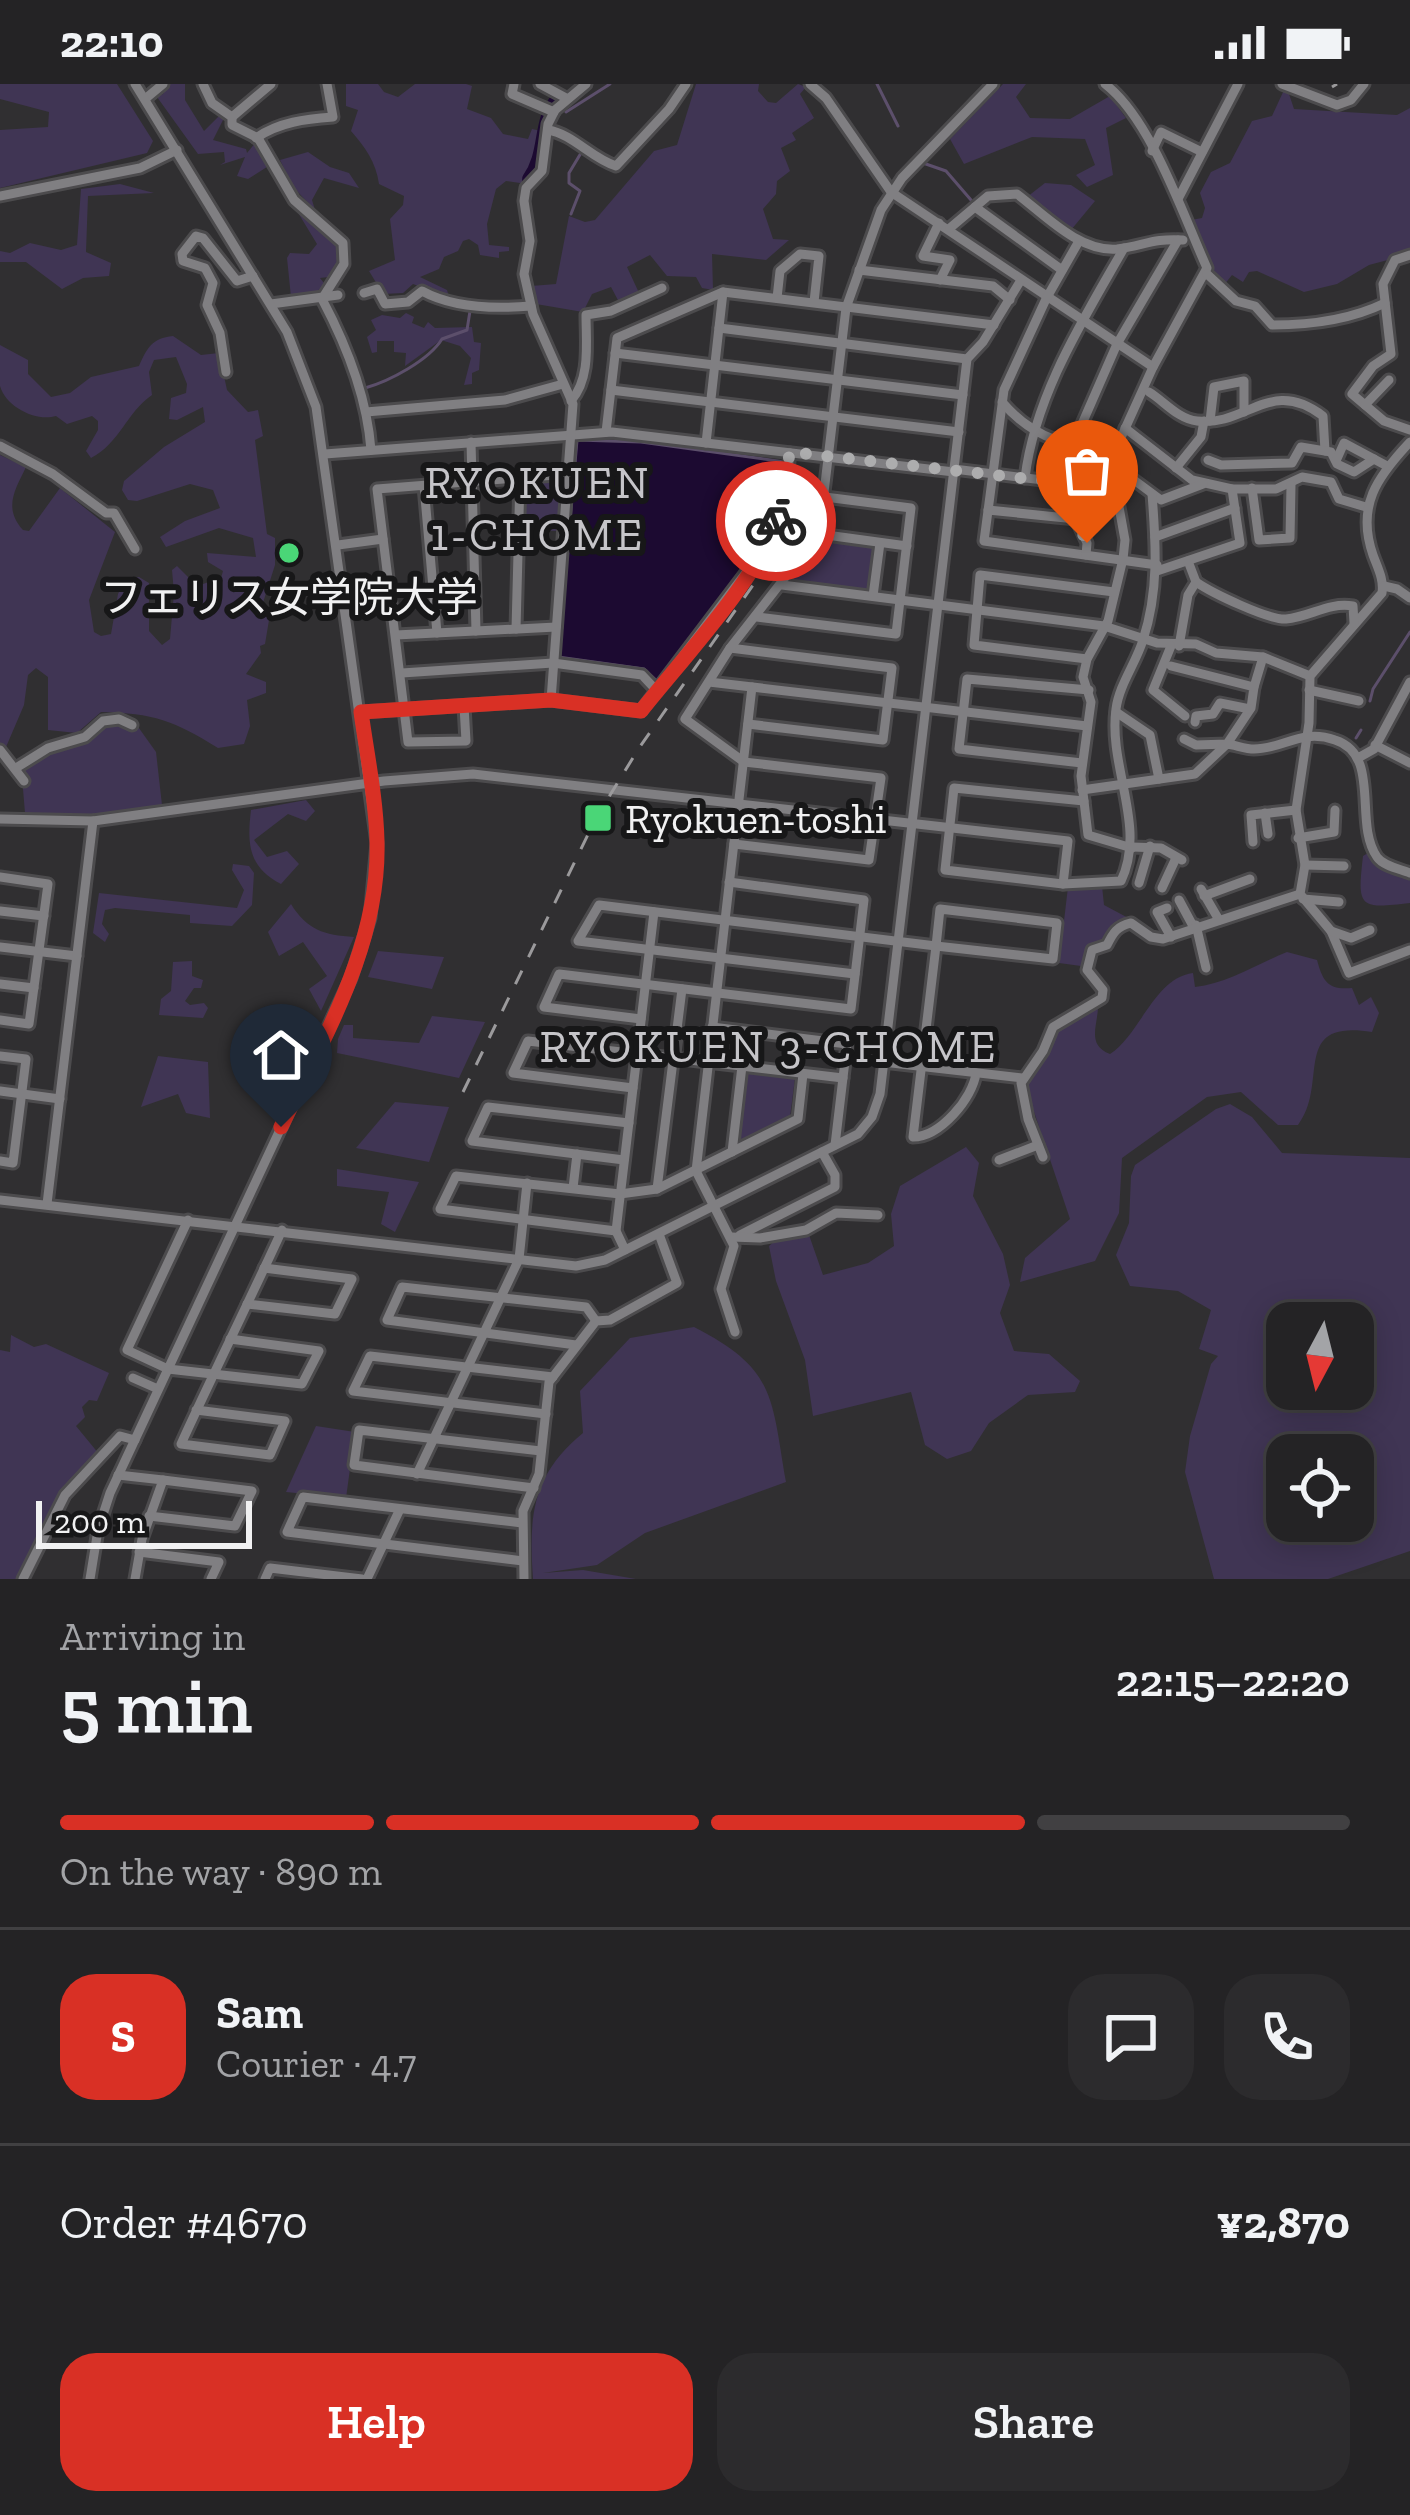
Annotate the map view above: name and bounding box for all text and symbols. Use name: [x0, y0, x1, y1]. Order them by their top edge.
text: 22:10: [60, 15, 164, 69]
pin: [1036, 420, 1138, 543]
icon: bag: [1054, 438, 1120, 504]
district label: RYOKUEN 1-CHOME: [425, 456, 651, 562]
courier: [716, 461, 836, 581]
icon: bike: [743, 488, 809, 554]
marker: フェリス女学院大学: [276, 540, 302, 566]
place label: フェリス女学院大学: [100, 572, 478, 623]
place label: Ryokuen-toshi: [625, 793, 886, 844]
marker: Ryokuen-toshi: [582, 802, 614, 834]
pin: [230, 1004, 332, 1127]
district label: RYOKUEN 3-CHOME: [540, 1020, 998, 1074]
icon: home: [248, 1022, 314, 1088]
north arrow: [1266, 1302, 1374, 1410]
map controls: [1266, 1302, 1374, 1542]
button: locate: [1266, 1434, 1374, 1542]
scale bar: [36, 1495, 252, 1548]
text: 200 m: [54, 1502, 145, 1541]
text: Arriving in: [60, 1613, 245, 1660]
text: 22:15–22:20: [1116, 1654, 1350, 1708]
text: 5 min: [60, 1658, 253, 1752]
text: On the way · 890 m: [60, 1848, 382, 1895]
button: chat: [1068, 1974, 1194, 2100]
button: phone: [1224, 1974, 1350, 2100]
text: Sam: [216, 1986, 303, 2040]
text: S: [110, 2010, 136, 2064]
text: Courier · 4.7: [216, 2040, 416, 2087]
text: Order #4670: [60, 2196, 308, 2250]
text: ¥2,870: [1217, 2196, 1350, 2250]
button: Help: [60, 2353, 693, 2491]
button: Share: [717, 2353, 1350, 2491]

